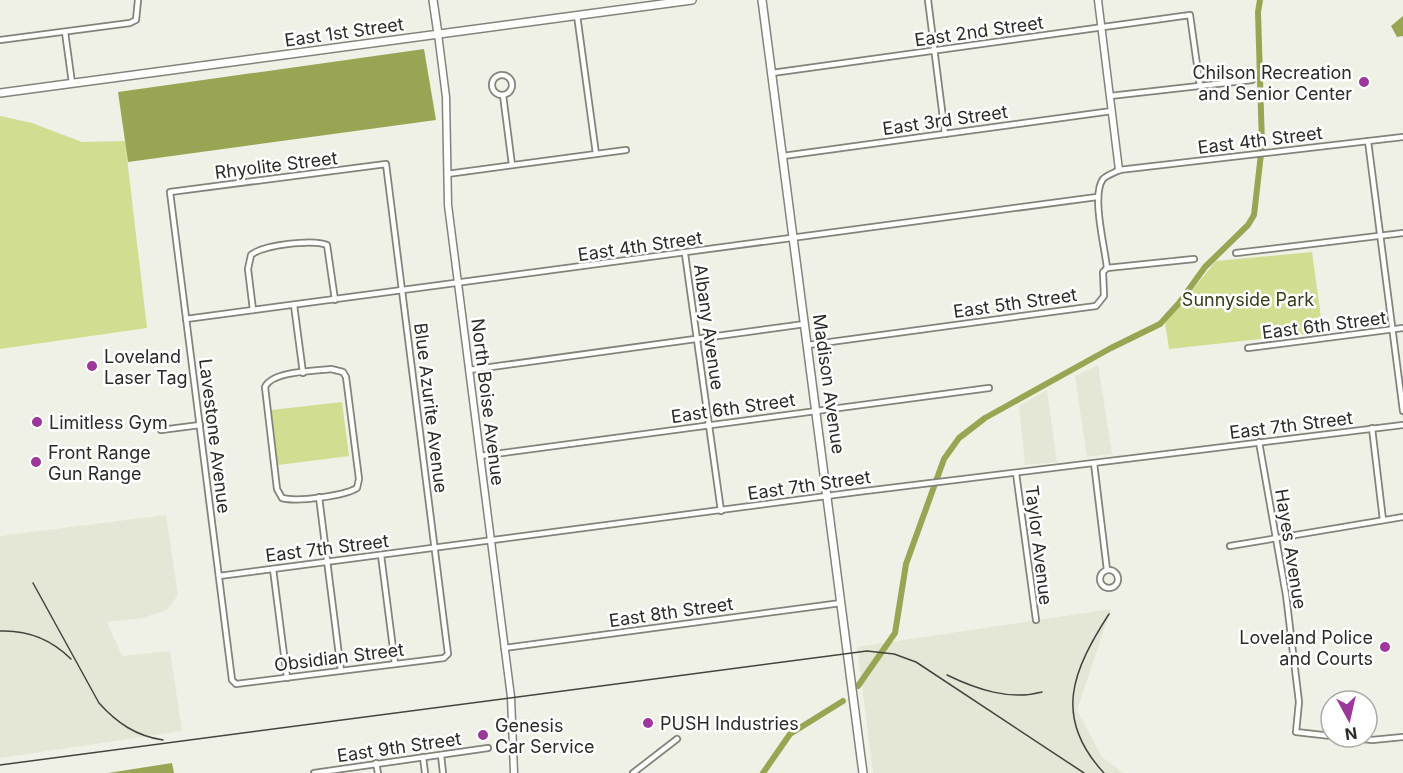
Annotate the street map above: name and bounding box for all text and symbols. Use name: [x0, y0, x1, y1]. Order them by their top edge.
street label: East 2nd Street: [913, 12, 1045, 50]
street label: East 1st Street: [283, 13, 405, 51]
place label: Chilson Recreation and Senior Center: [1192, 62, 1352, 104]
marker: Chilson Recreation and Senior Center: [1357, 75, 1371, 89]
street label: East 3rd Street: [881, 101, 1009, 139]
street label: East 4th Street: [1196, 122, 1324, 158]
street label: Rhyolite Street: [214, 147, 339, 183]
street label: East 4th Street: [576, 227, 704, 265]
street label: Albany Avenue: [690, 263, 728, 391]
street label: East 5th Street: [952, 284, 1078, 322]
park label: Sunnyside Park: [1182, 289, 1314, 310]
street label: East 6th Street: [1261, 307, 1387, 343]
street label: Madison Avenue: [809, 313, 849, 455]
street label: North Boise Avenue: [467, 317, 509, 487]
street label: Blue Azurite Avenue: [410, 322, 452, 494]
place label: Loveland Laser Tag: [104, 346, 188, 388]
street label: Lavestone Avenue: [195, 357, 235, 515]
marker: Loveland Laser Tag: [85, 359, 99, 373]
street label: East 6th Street: [670, 389, 796, 427]
street label: East 7th Street: [1228, 407, 1354, 443]
place label: Limitless Gym: [49, 412, 168, 433]
marker: Limitless Gym: [30, 415, 44, 429]
place label: Front Range Gun Range: [48, 442, 151, 484]
marker: Front Range Gun Range: [29, 455, 43, 469]
street label: East 7th Street: [746, 466, 872, 504]
street label: Taylor Avenue: [1021, 484, 1057, 606]
street label: Hayes Avenue: [1271, 487, 1311, 611]
street label: East 7th Street: [264, 530, 390, 566]
street label: East 8th Street: [608, 593, 734, 631]
place label: Loveland Police and Courts: [1239, 627, 1373, 669]
street label: Obsidian Street: [273, 639, 405, 675]
marker: Loveland Police and Courts: [1378, 640, 1392, 654]
north arrow: [1319, 689, 1379, 749]
place label: PUSH Industries: [660, 713, 799, 734]
place label: Genesis Car Service: [495, 715, 594, 757]
marker: PUSH Industries: [641, 716, 655, 730]
text: N: [1344, 723, 1359, 745]
street label: East 9th Street: [336, 728, 463, 766]
marker: Genesis Car Service: [476, 728, 490, 742]

